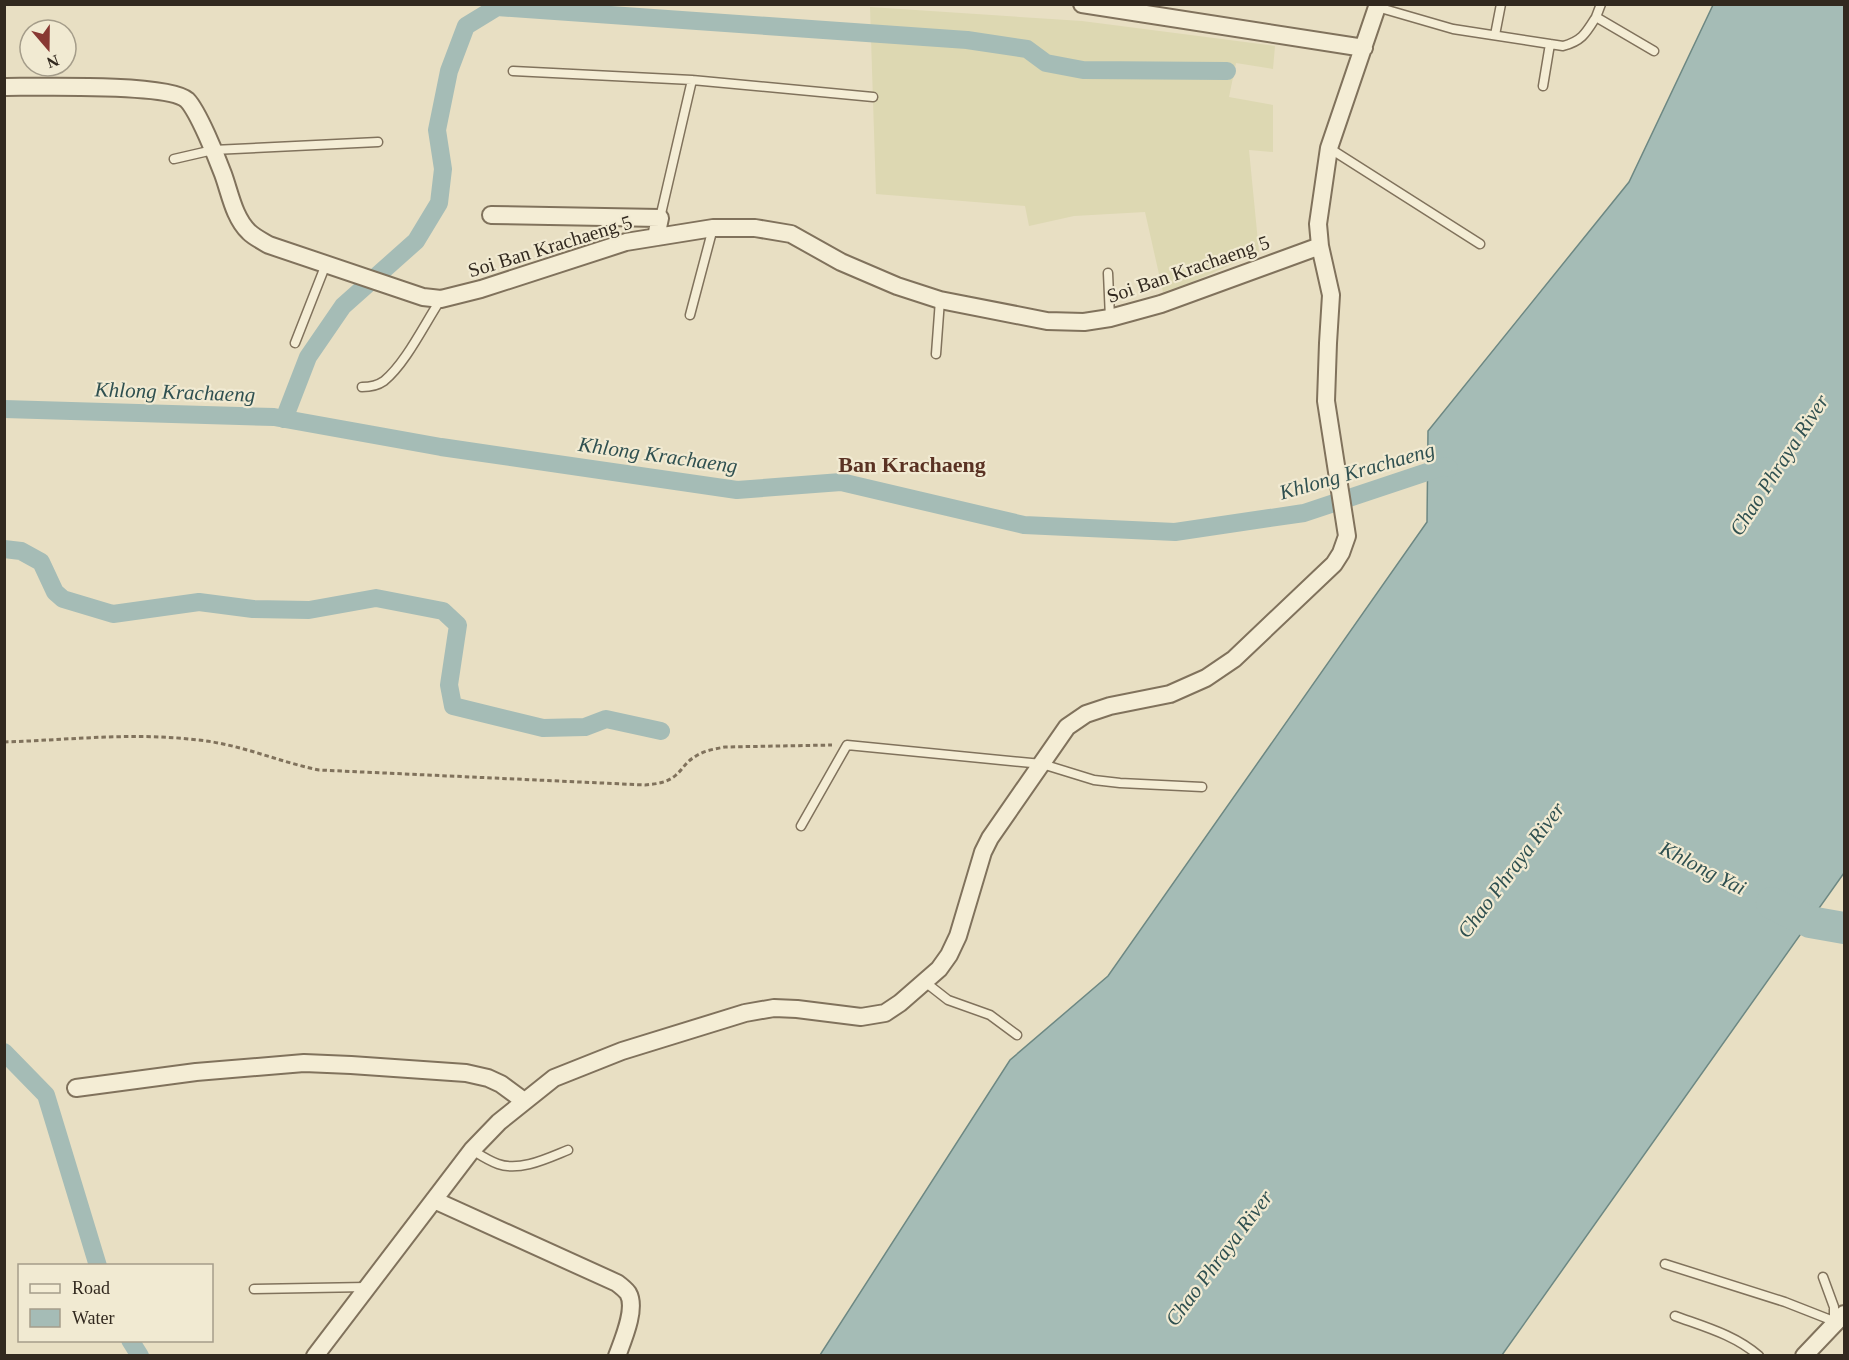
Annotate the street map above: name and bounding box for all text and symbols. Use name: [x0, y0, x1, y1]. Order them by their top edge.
north arrow: [18, 18, 78, 78]
text: N: [44, 52, 61, 72]
street label: Soi Ban Krachaeng 5: [465, 211, 635, 282]
street label: Soi Ban Krachaeng 5: [1104, 231, 1273, 308]
water label: Khlong Krachaeng: [93, 377, 256, 407]
water label: Chao Phraya River: [1724, 389, 1834, 540]
water label: Khlong Krachaeng: [576, 432, 739, 478]
water label: Khlong Krachaeng: [1276, 437, 1437, 505]
district label: Ban Krachaeng: [838, 452, 986, 477]
water label: Chao Phraya River: [1452, 797, 1570, 942]
water label: Khlong Yai: [1655, 836, 1750, 900]
water label: Chao Phraya River: [1160, 1185, 1278, 1330]
legend: [18, 1264, 213, 1342]
text: Road: [72, 1278, 110, 1298]
text: Water: [72, 1308, 115, 1328]

